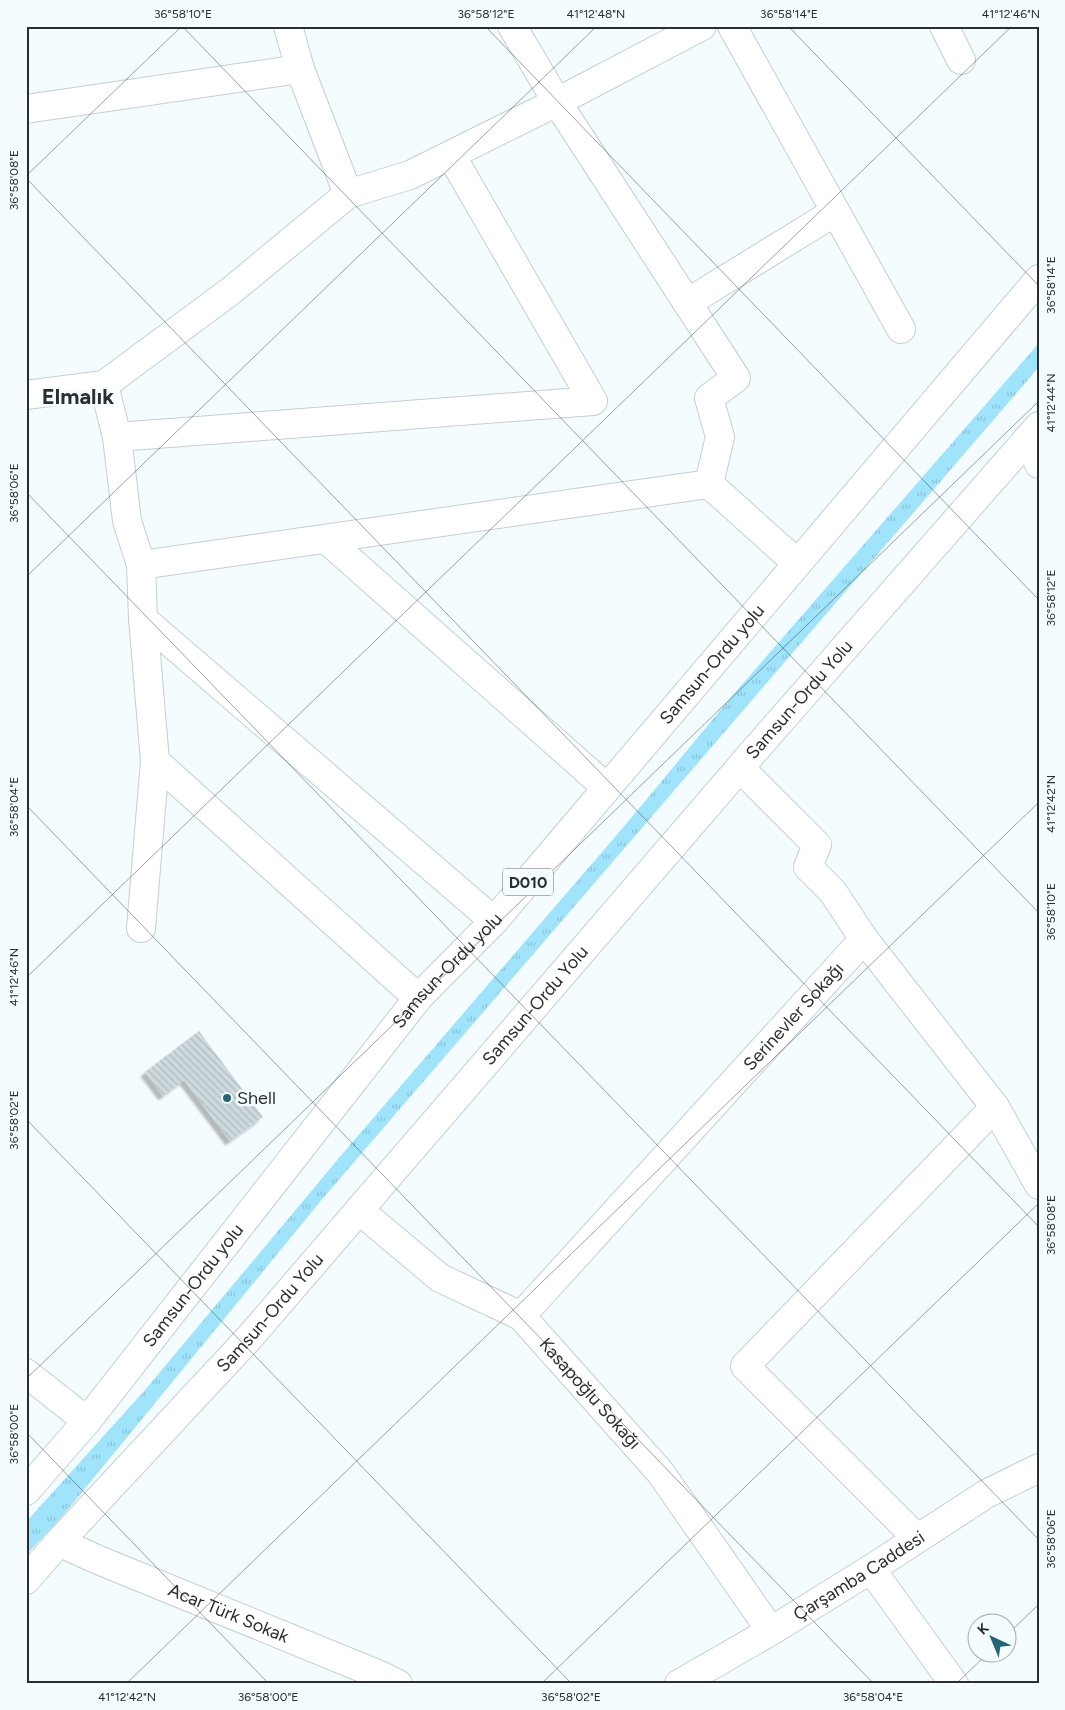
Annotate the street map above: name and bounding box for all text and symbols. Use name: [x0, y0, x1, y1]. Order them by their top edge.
text: 36°58'10"E: [154, 7, 212, 21]
text: 36°58'12"E: [457, 7, 515, 21]
text: 41°12'48"N: [567, 7, 625, 21]
text: 36°58'14"E: [760, 7, 818, 21]
text: 41°12'46"N: [982, 7, 1040, 21]
text: 36°58'08"E: [7, 150, 21, 210]
text: 36°58'14"E: [1044, 256, 1058, 314]
text: 41°12'44"N: [1044, 374, 1058, 432]
district label: Elmalık: [42, 383, 114, 410]
text: 36°58'06"E: [7, 463, 21, 523]
text: 36°58'12"E: [1044, 569, 1058, 627]
street label: Samsun-Ordu yolu: [655, 600, 769, 729]
street label: Samsun-Ordu Yolu: [741, 635, 857, 763]
text: 41°12'42"N: [1044, 775, 1058, 833]
text: 36°58'04"E: [7, 777, 21, 837]
road number: D010: [503, 869, 553, 896]
text: 36°58'10"E: [1044, 883, 1058, 941]
street label: Samsun-Ordu yolu: [388, 908, 507, 1032]
street label: Samsun-Ordu Yolu: [478, 941, 593, 1070]
text: 41°12'46"N: [7, 948, 21, 1006]
street label: Serinevler Sokağı: [739, 958, 848, 1075]
place label: Shell: [237, 1087, 276, 1109]
text: 36°58'02"E: [7, 1090, 21, 1150]
marker: Shell: [221, 1092, 233, 1104]
text: 36°58'08"E: [1044, 1195, 1058, 1255]
street label: Samsun-Ordu yolu: [138, 1219, 248, 1351]
street label: Samsun-Ordu Yolu: [212, 1249, 328, 1377]
street label: Kasapoğlu Sokağı: [535, 1333, 645, 1454]
text: 36°58'00"E: [7, 1404, 21, 1464]
text: 36°58'06"E: [1044, 1509, 1058, 1569]
street label: Çarşamba Caddesi: [789, 1526, 929, 1625]
street label: Acar Türk Sokak: [165, 1579, 292, 1648]
north arrow: [968, 1612, 1018, 1662]
text: K: [974, 1619, 993, 1638]
text: 41°12'42"N: [98, 1690, 156, 1704]
text: 36°58'00"E: [238, 1690, 298, 1704]
text: 36°58'02"E: [541, 1690, 601, 1704]
text: 36°58'04"E: [843, 1690, 903, 1704]

